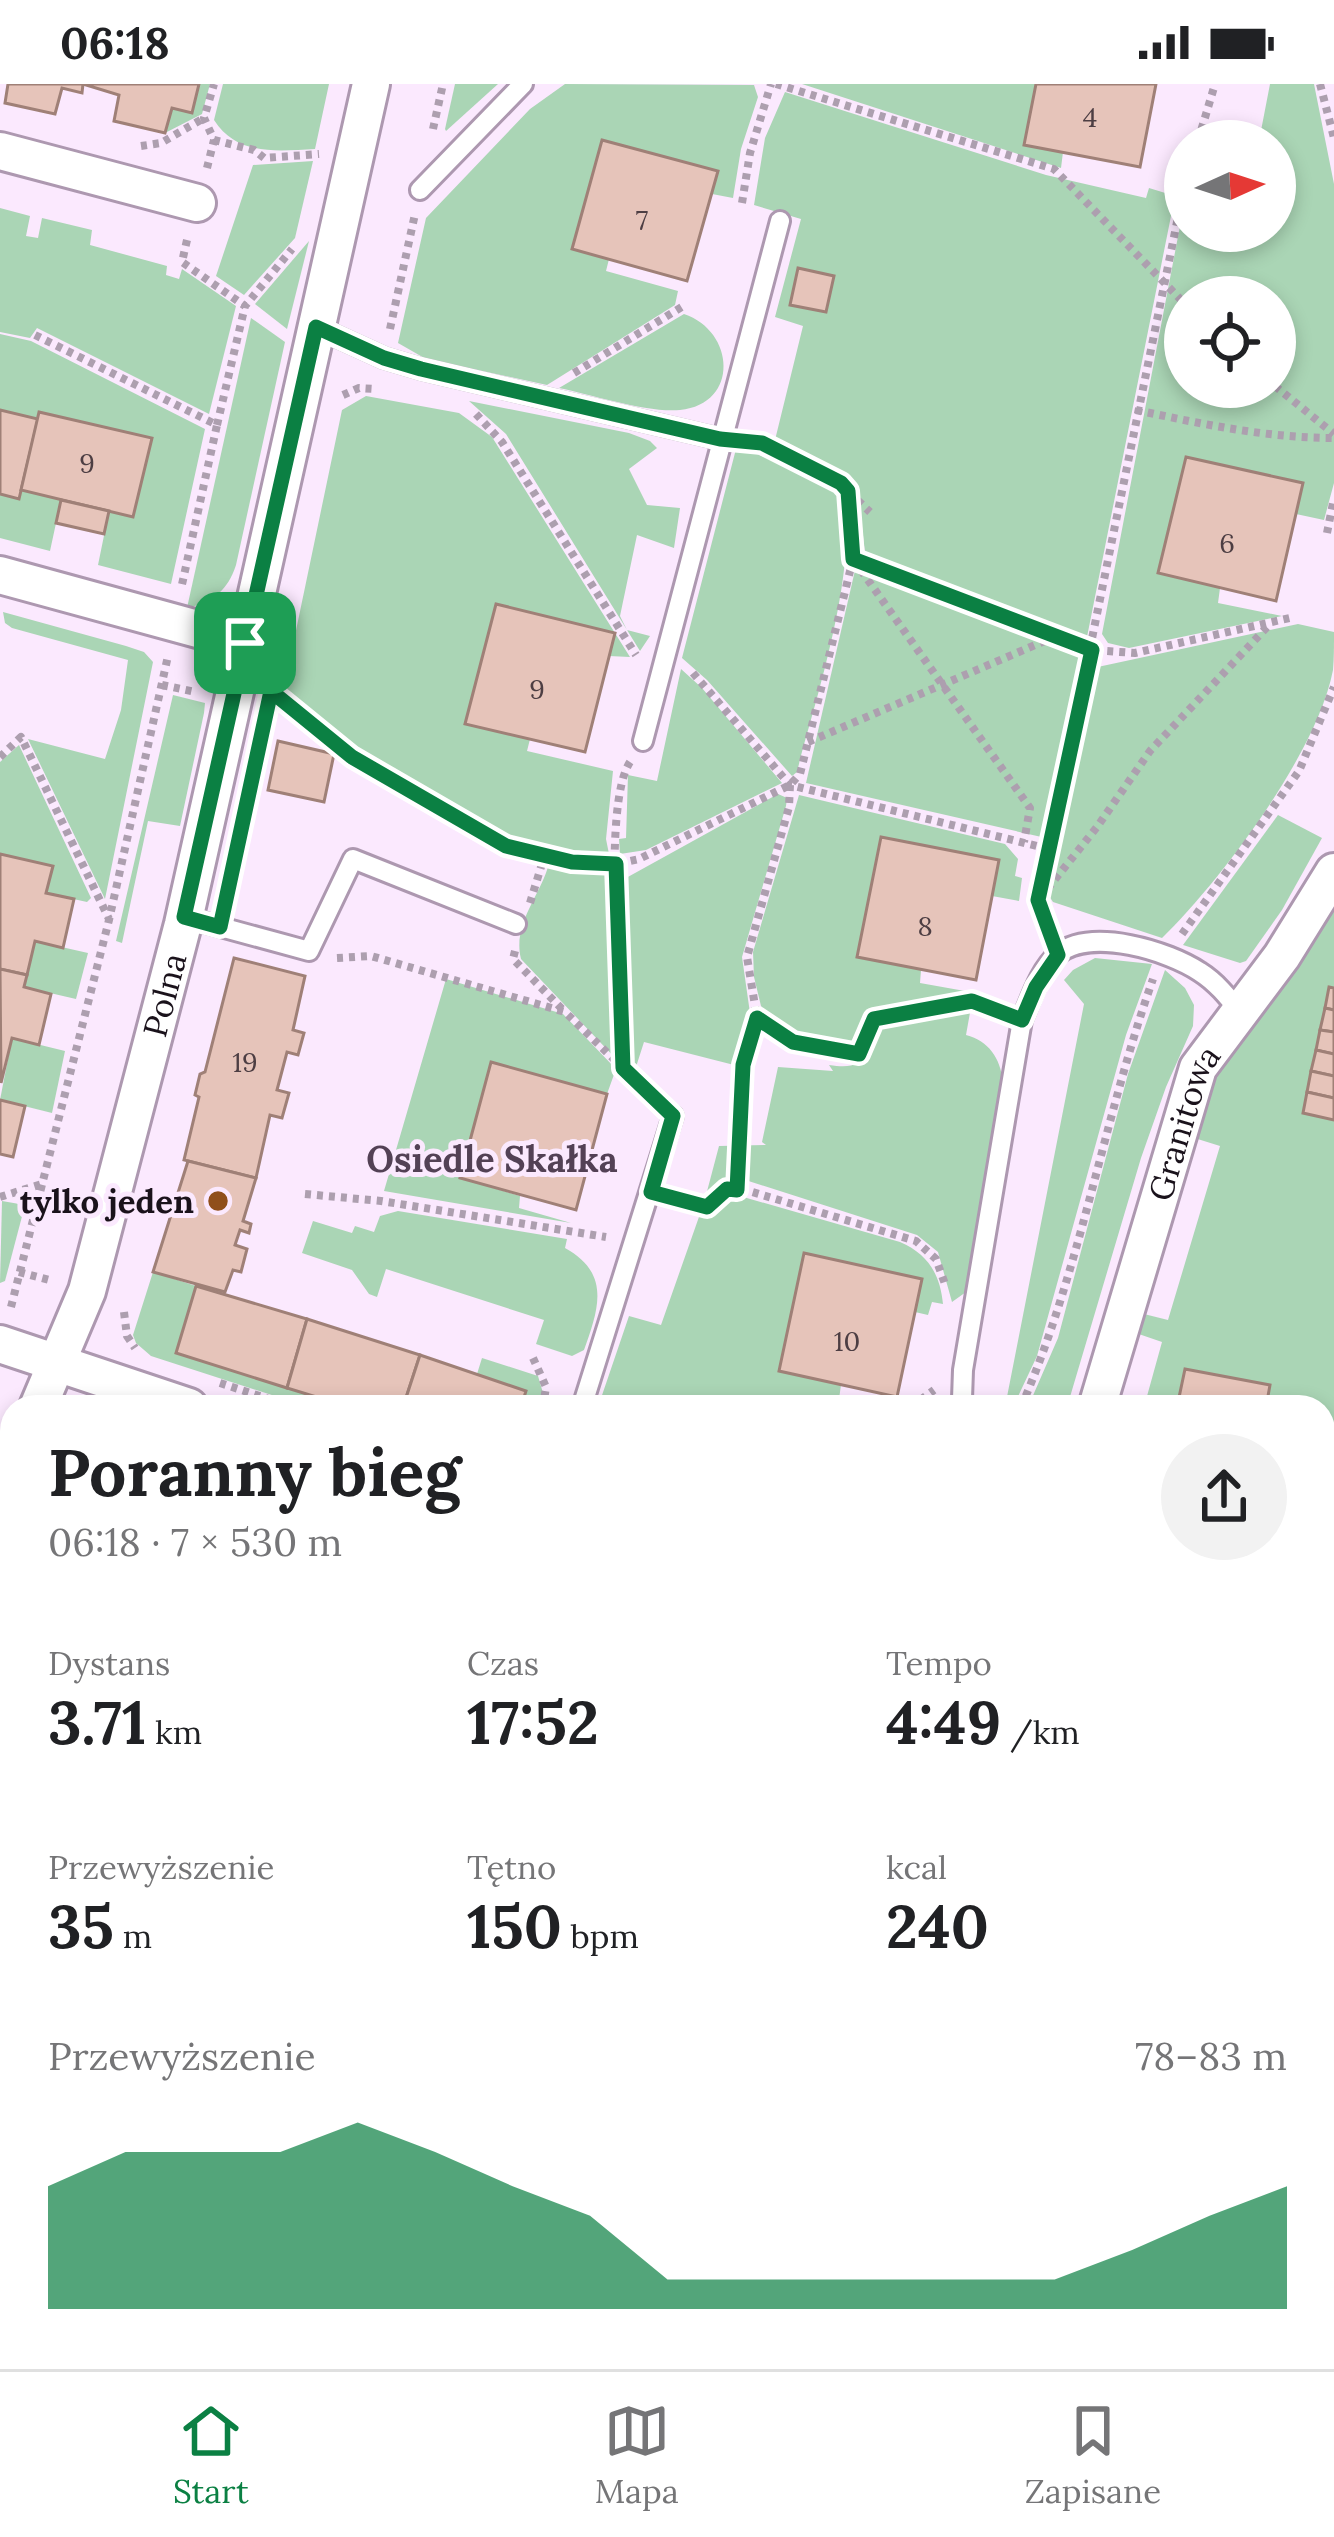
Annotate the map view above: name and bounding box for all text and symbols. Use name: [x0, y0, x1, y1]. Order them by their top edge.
text: 06:18: [60, 14, 170, 71]
house number: 4: [1083, 100, 1097, 134]
north arrow: [1164, 120, 1296, 252]
map controls: [1164, 120, 1296, 408]
house number: 7: [636, 203, 648, 237]
button: locate: [1164, 276, 1296, 408]
house number: 9: [79, 446, 95, 480]
house number: 6: [1219, 526, 1235, 560]
pin: [194, 592, 296, 694]
icon: arrive: [212, 610, 278, 676]
house number: 9: [529, 672, 545, 706]
house number: 8: [917, 909, 933, 943]
street label: Polna: [133, 948, 196, 1041]
street label: Granitowa: [1139, 1036, 1229, 1205]
house number: 19: [232, 1045, 258, 1079]
district label: Osiedle Skałka: [366, 1136, 618, 1182]
place label: tylko jeden: [20, 1180, 194, 1222]
marker: tylko jeden: [205, 1188, 231, 1214]
house number: 10: [834, 1324, 860, 1358]
text: Poranny bieg: [48, 1430, 461, 1514]
button: share: [1161, 1434, 1287, 1560]
text: 06:18 · 7 × 530 m: [48, 1517, 342, 1567]
text: Dystans: [48, 1642, 170, 1684]
text: Czas: [467, 1642, 539, 1684]
text: Tempo: [886, 1642, 992, 1684]
text: 3.71: [48, 1684, 146, 1760]
text: 17:52: [467, 1684, 599, 1760]
text: 4:49: [886, 1684, 1001, 1760]
text: km: [146, 1711, 202, 1753]
text: /km: [1001, 1711, 1080, 1753]
text: Przewyższenie: [48, 1846, 274, 1888]
text: Tętno: [467, 1846, 556, 1888]
text: kcal: [886, 1846, 947, 1888]
text: 35: [48, 1888, 114, 1964]
text: 150: [467, 1888, 562, 1964]
text: 240: [886, 1888, 989, 1964]
text: m: [114, 1915, 152, 1957]
text: bpm: [562, 1915, 639, 1957]
text: Przewyższenie: [48, 2031, 316, 2081]
text: 78–83 m: [1135, 2031, 1287, 2081]
tab: Start: [173, 2398, 249, 2512]
tab: Mapa: [595, 2398, 679, 2512]
tab: Zapisane: [1025, 2398, 1161, 2512]

